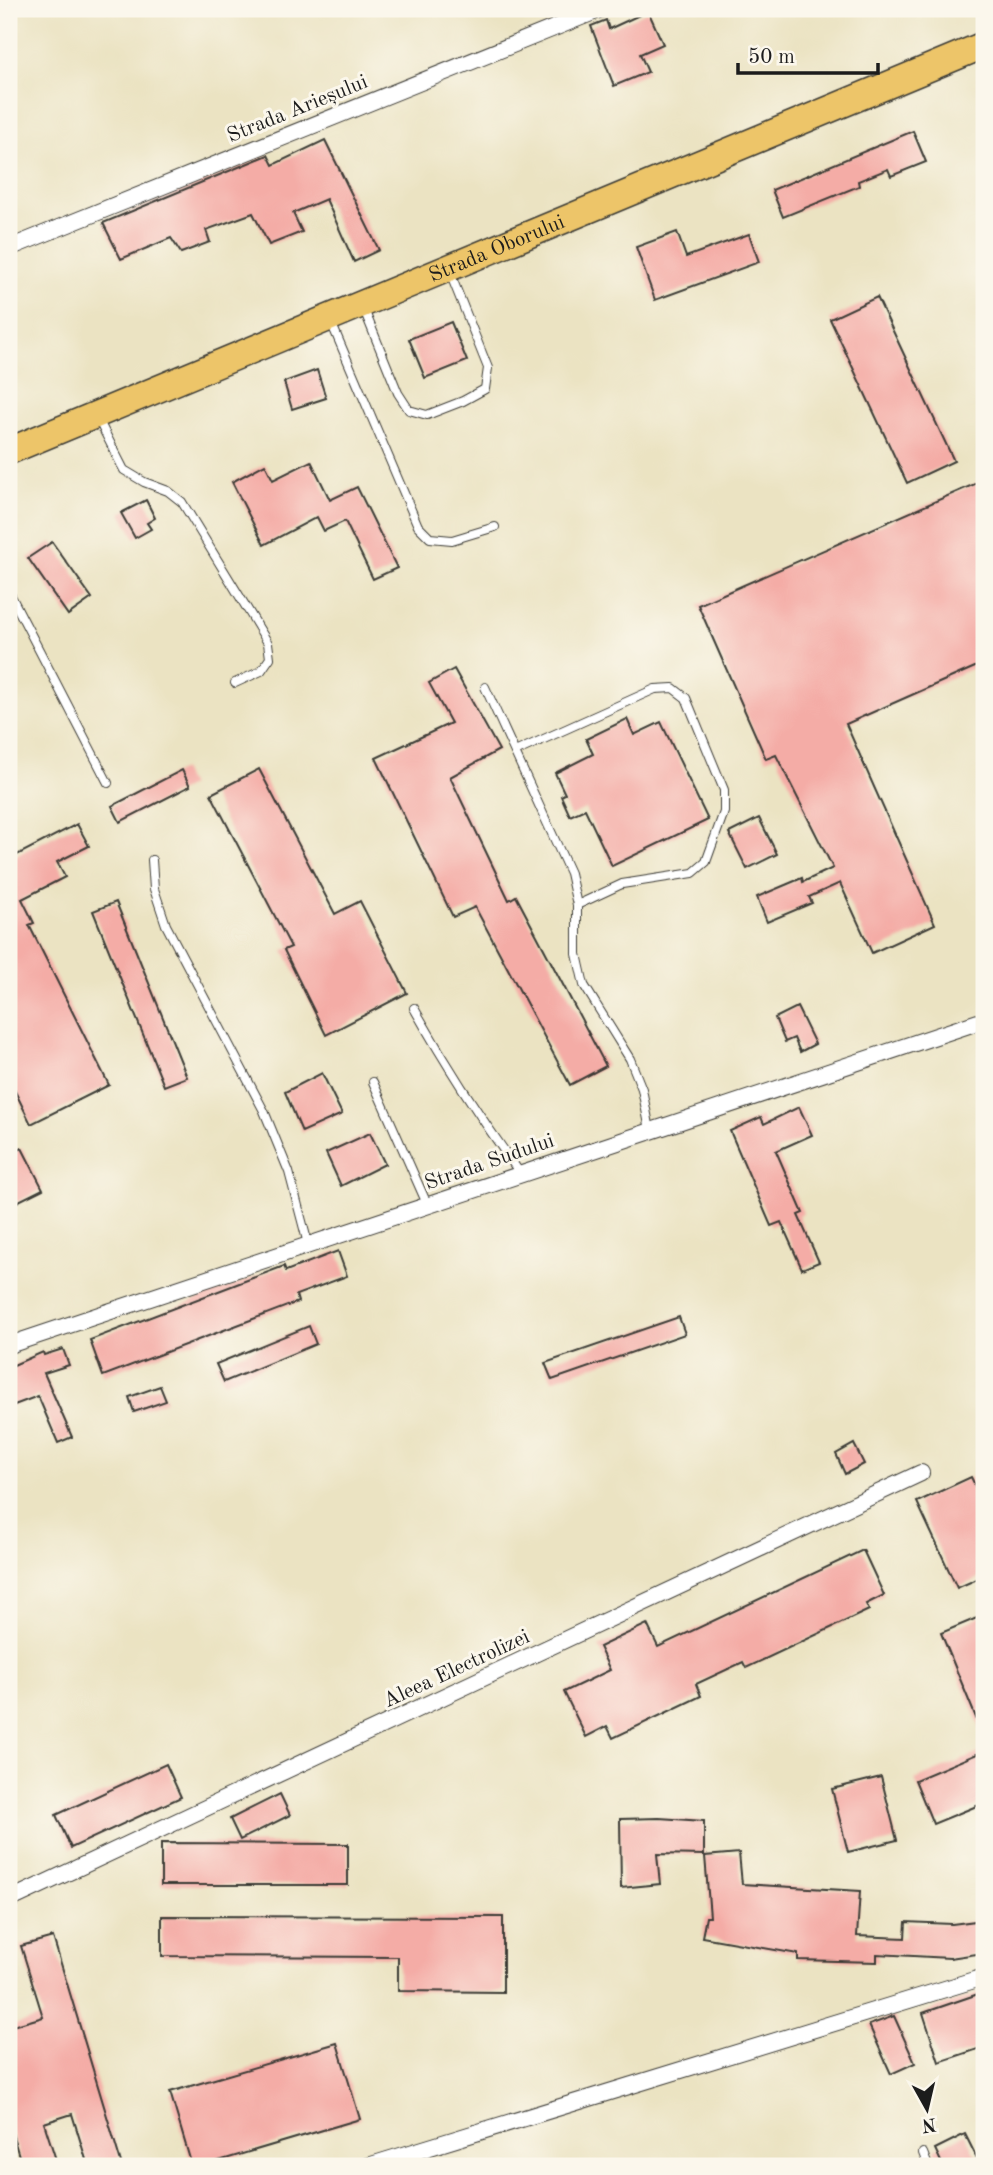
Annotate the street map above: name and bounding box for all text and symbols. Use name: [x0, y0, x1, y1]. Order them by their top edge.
scale bar: [738, 32, 878, 76]
text: 50 m: [748, 47, 795, 68]
street label: Strada Arieșului: [224, 72, 371, 148]
street label: Strada Oborului: [426, 212, 568, 287]
street label: Strada Sudului: [422, 1130, 557, 1194]
street label: Aleea Electrolizei: [380, 1626, 533, 1712]
north arrow: [892, 2074, 962, 2144]
text: N: [920, 2113, 938, 2134]

